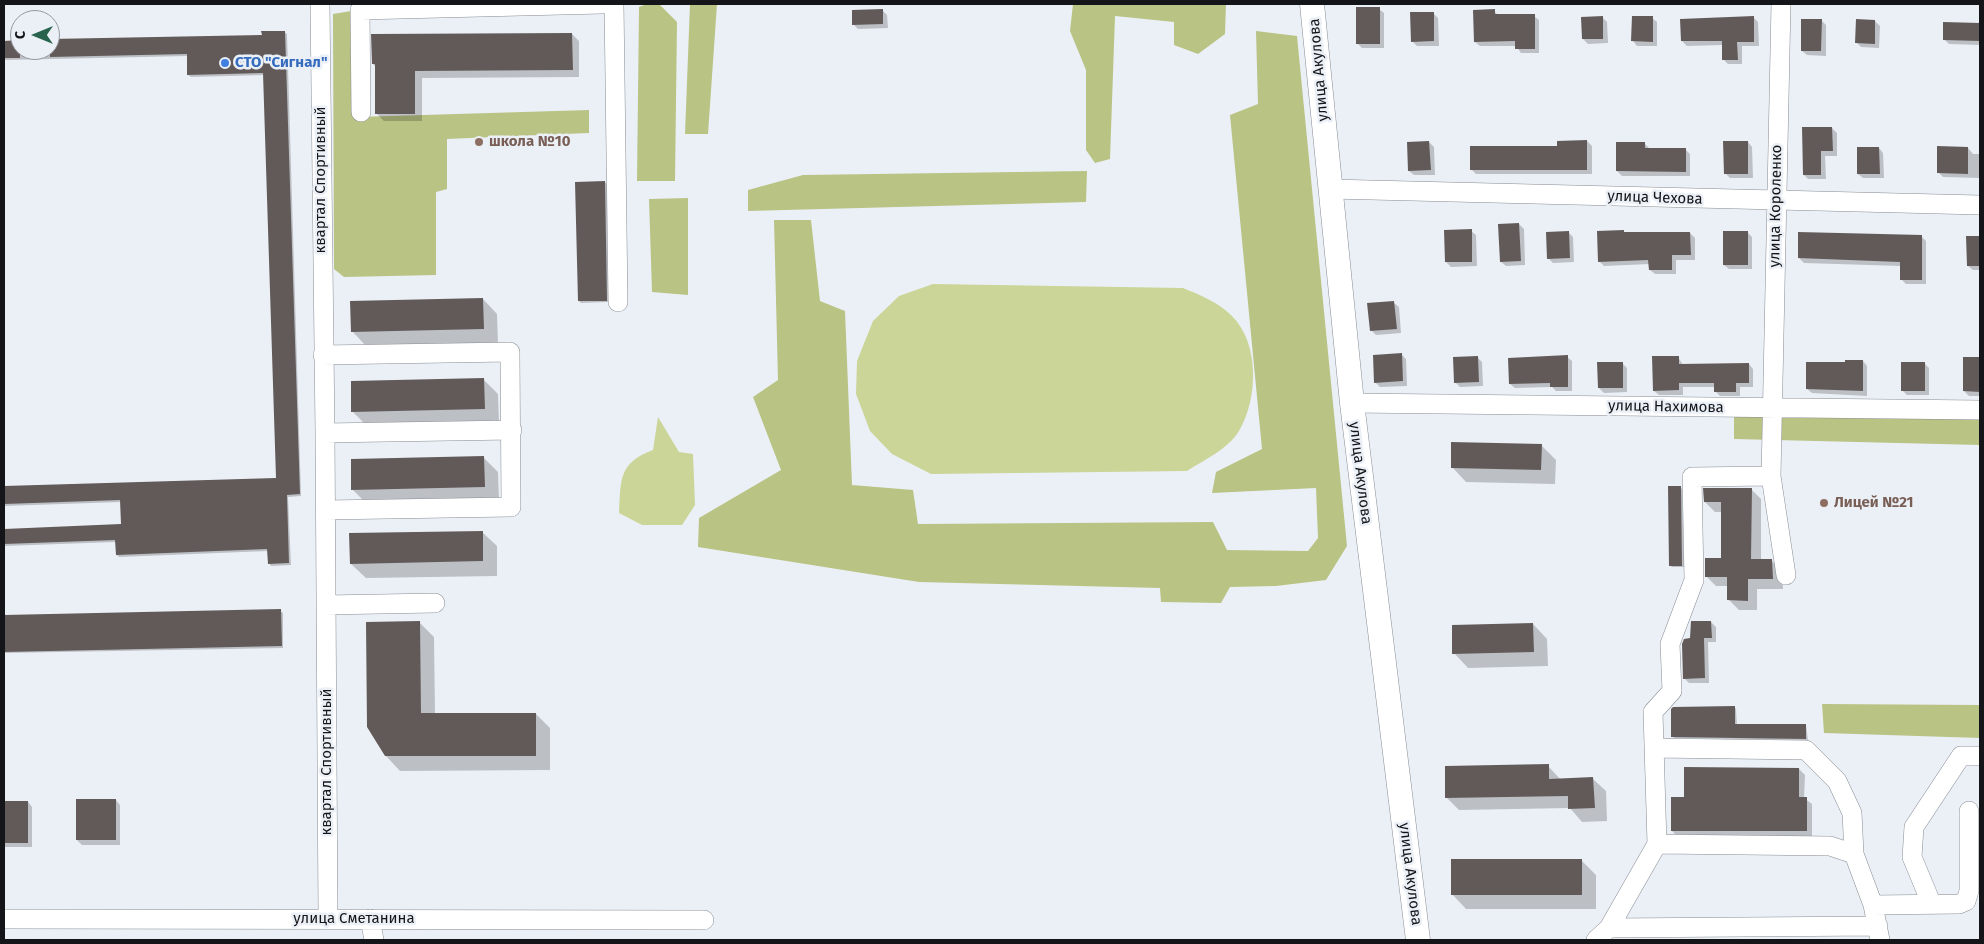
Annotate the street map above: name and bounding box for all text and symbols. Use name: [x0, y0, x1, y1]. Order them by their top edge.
north arrow: [10, 10, 60, 60]
street label: улица Акулова: [1306, 18, 1332, 122]
text: С: [12, 31, 29, 39]
place label: СТО "Сигнал": [235, 54, 328, 72]
marker: СТО "Сигнал": [219, 57, 231, 69]
street label: квартал Спортивный: [312, 106, 330, 254]
place label: школа №10: [489, 133, 570, 151]
marker: школа №10: [473, 136, 485, 148]
street label: улица Короленко: [1766, 144, 1786, 268]
street label: улица Чехова: [1607, 187, 1703, 209]
street label: улица Нахимова: [1608, 397, 1724, 417]
street label: улица Акулова: [1345, 421, 1375, 525]
place label: Лицей №21: [1834, 494, 1914, 512]
marker: Лицей №21: [1818, 497, 1830, 509]
street label: квартал Спортивный: [318, 688, 336, 836]
street label: улица Акулова: [1395, 822, 1425, 926]
street label: улица Сметанина: [293, 910, 415, 928]

